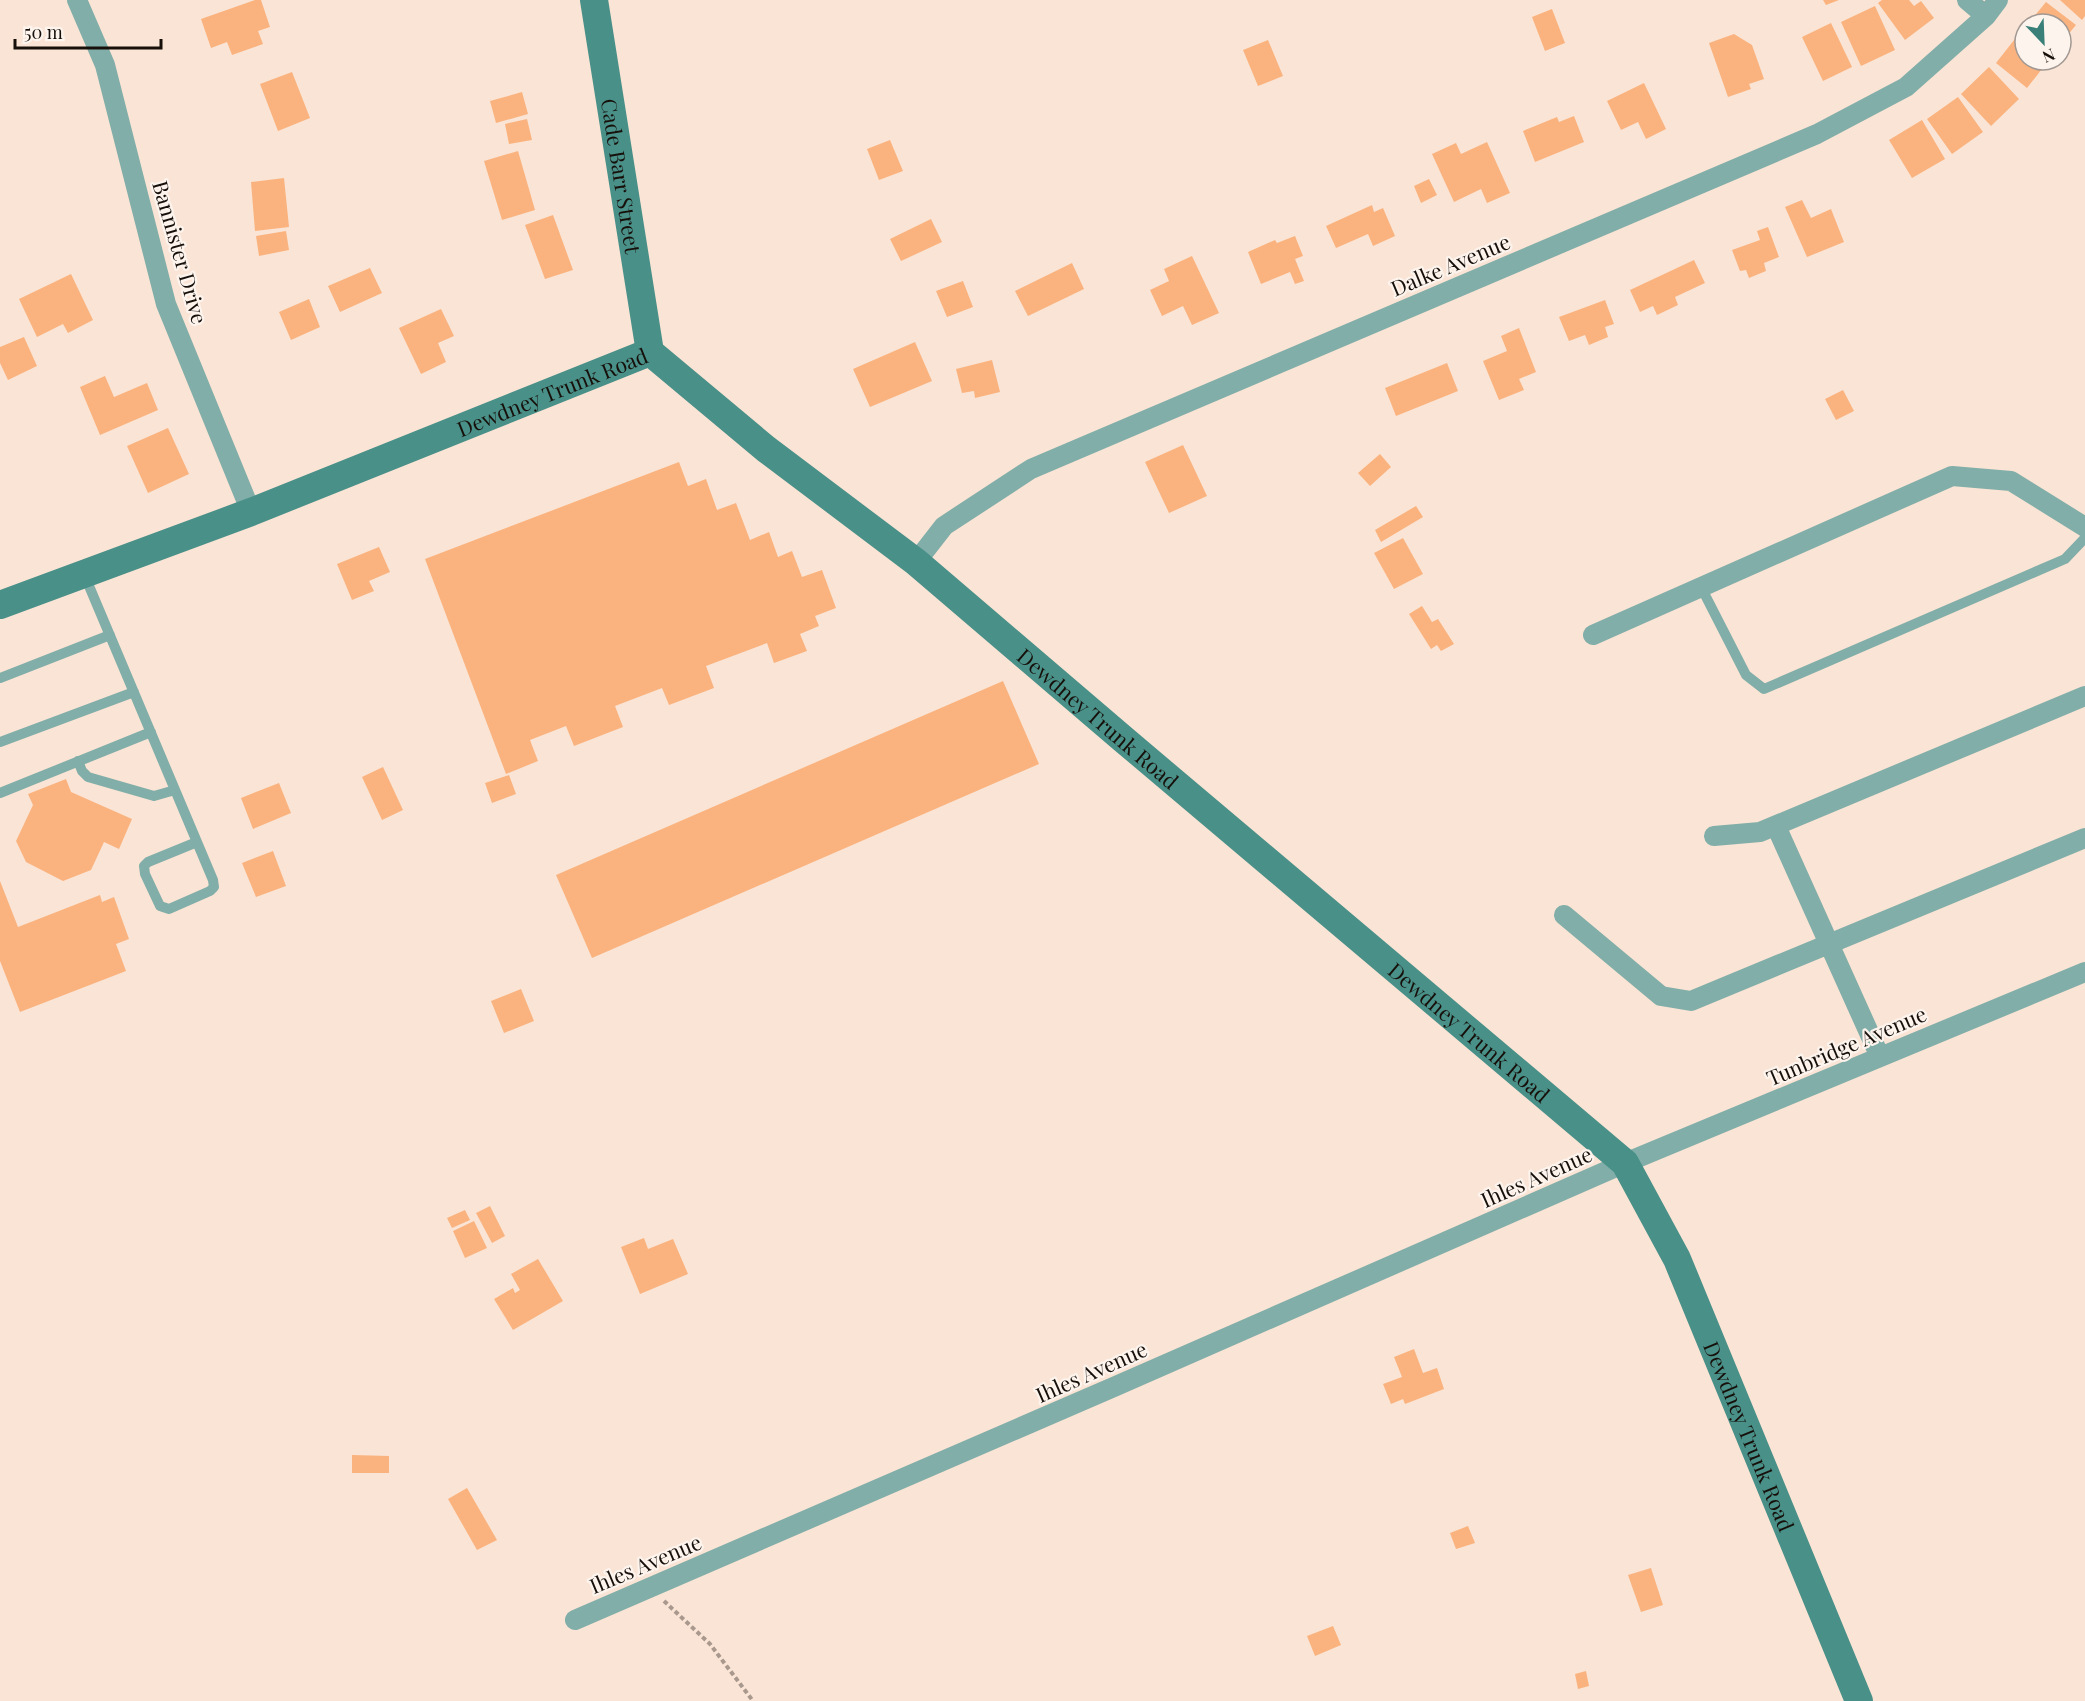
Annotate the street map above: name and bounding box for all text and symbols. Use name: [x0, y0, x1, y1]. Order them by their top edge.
scale bar: [15, 12, 160, 50]
north arrow: [2013, 12, 2073, 72]
text: 50 m: [24, 20, 63, 44]
text: N: [2039, 44, 2058, 68]
street label: Cade Barr Street: [596, 96, 648, 256]
street label: Bannister Drive: [147, 177, 215, 327]
street label: Dalke Avenue: [1386, 226, 1514, 302]
street label: Dewdney Trunk Road: [453, 340, 652, 442]
street label: Dewdney Trunk Road: [1012, 641, 1185, 794]
street label: Dewdney Trunk Road: [1383, 955, 1556, 1108]
street label: Tunbridge Avenue: [1762, 999, 1930, 1091]
street label: Ihles Avenue: [1476, 1139, 1596, 1213]
street label: Ihles Avenue: [1031, 1334, 1151, 1408]
street label: Dewdney Trunk Road: [1698, 1337, 1801, 1535]
street label: Ihles Avenue: [585, 1527, 705, 1599]

